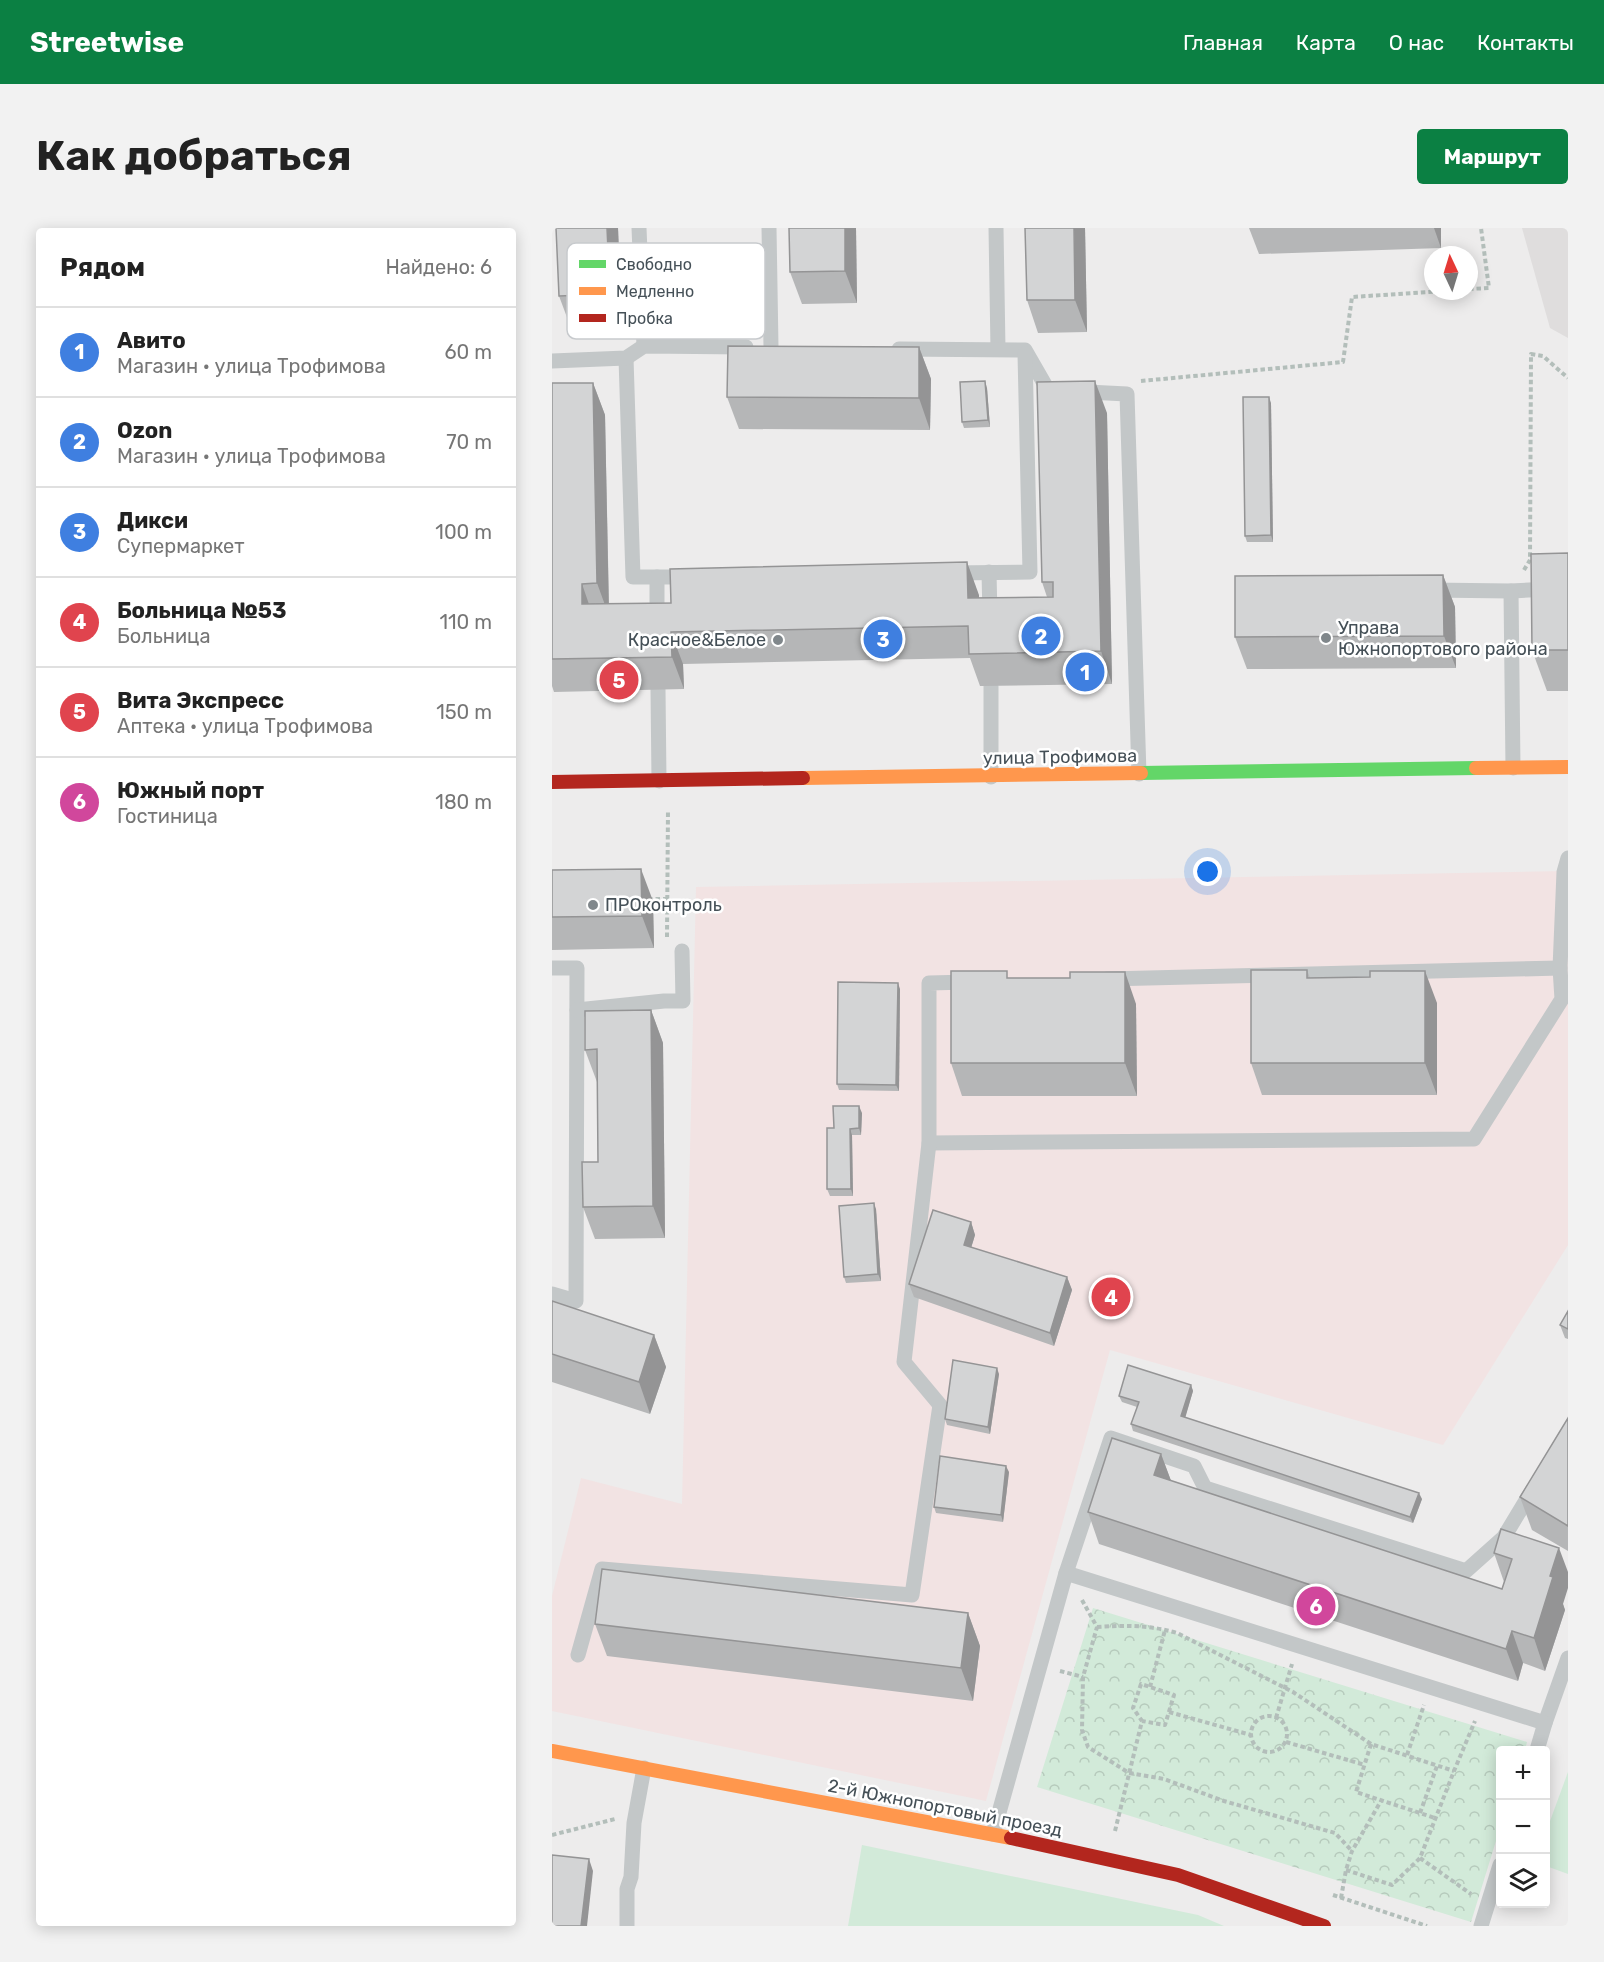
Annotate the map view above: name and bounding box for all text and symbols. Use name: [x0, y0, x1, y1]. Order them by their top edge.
text: Streetwise: [30, 26, 184, 59]
text: Главная: [1183, 30, 1263, 55]
text: Карта: [1296, 30, 1356, 55]
text: О нас: [1389, 30, 1444, 55]
text: Контакты: [1477, 30, 1574, 55]
button: Маршрут: [1417, 129, 1568, 184]
text: Как добраться: [36, 131, 352, 181]
legend: [567, 243, 765, 339]
north arrow: [1424, 246, 1478, 300]
text: Рядом: [60, 252, 145, 283]
text: Найдено: 6: [386, 255, 492, 279]
text: Свободно: [616, 255, 692, 274]
text: Медленно: [616, 282, 694, 301]
text: Пробка: [616, 309, 673, 328]
text: Авито: [117, 327, 186, 354]
text: 1: [75, 340, 84, 364]
text: 60 m: [445, 340, 492, 364]
text: Магазин · улица Трофимова: [117, 354, 386, 378]
text: Ozon: [117, 417, 172, 444]
text: 2: [73, 430, 86, 454]
text: 70 m: [446, 430, 492, 454]
text: Магазин · улица Трофимова: [117, 444, 386, 468]
text: Дикси: [117, 507, 188, 534]
text: 3: [73, 520, 86, 544]
text: 100 m: [435, 520, 492, 544]
text: Супермаркет: [117, 534, 245, 558]
text: Больница №53: [117, 597, 287, 624]
text: 4: [73, 610, 86, 634]
text: 110 m: [440, 610, 492, 634]
pin: 2: [1022, 614, 1060, 658]
pin: 3: [864, 616, 902, 662]
place label: Управа Южнопортового района: [1338, 617, 1548, 660]
text: Больница: [117, 624, 210, 648]
place label: Красное&Белое: [628, 629, 766, 651]
marker: Управа Южнопортового района: [1319, 631, 1333, 645]
marker: Красное&Белое: [771, 633, 785, 647]
pin: 1: [1066, 650, 1104, 694]
pin: 5: [600, 658, 638, 702]
text: Вита Экспресс: [117, 687, 284, 714]
text: 5: [73, 700, 86, 724]
text: 150 m: [436, 700, 492, 724]
text: Аптека · улица Трофимова: [117, 714, 373, 738]
street label: улица Трофимова: [983, 745, 1137, 769]
text: Южный порт: [117, 777, 264, 804]
text: 6: [73, 790, 86, 814]
text: 180 m: [435, 790, 492, 814]
text: Гостиница: [117, 804, 218, 828]
your location: [1193, 857, 1222, 886]
place label: ПРОконтроль: [605, 894, 722, 916]
marker: ПРОконтроль: [586, 898, 600, 912]
pin: 4: [1092, 1274, 1130, 1320]
pin: 6: [1296, 1584, 1335, 1628]
map controls: [1496, 1746, 1550, 1908]
button: +: [1496, 1746, 1550, 1800]
street label: 2-й Южнопортовый проезд: [826, 1774, 1064, 1842]
button: −: [1496, 1800, 1550, 1854]
button: layers: [1496, 1854, 1550, 1908]

